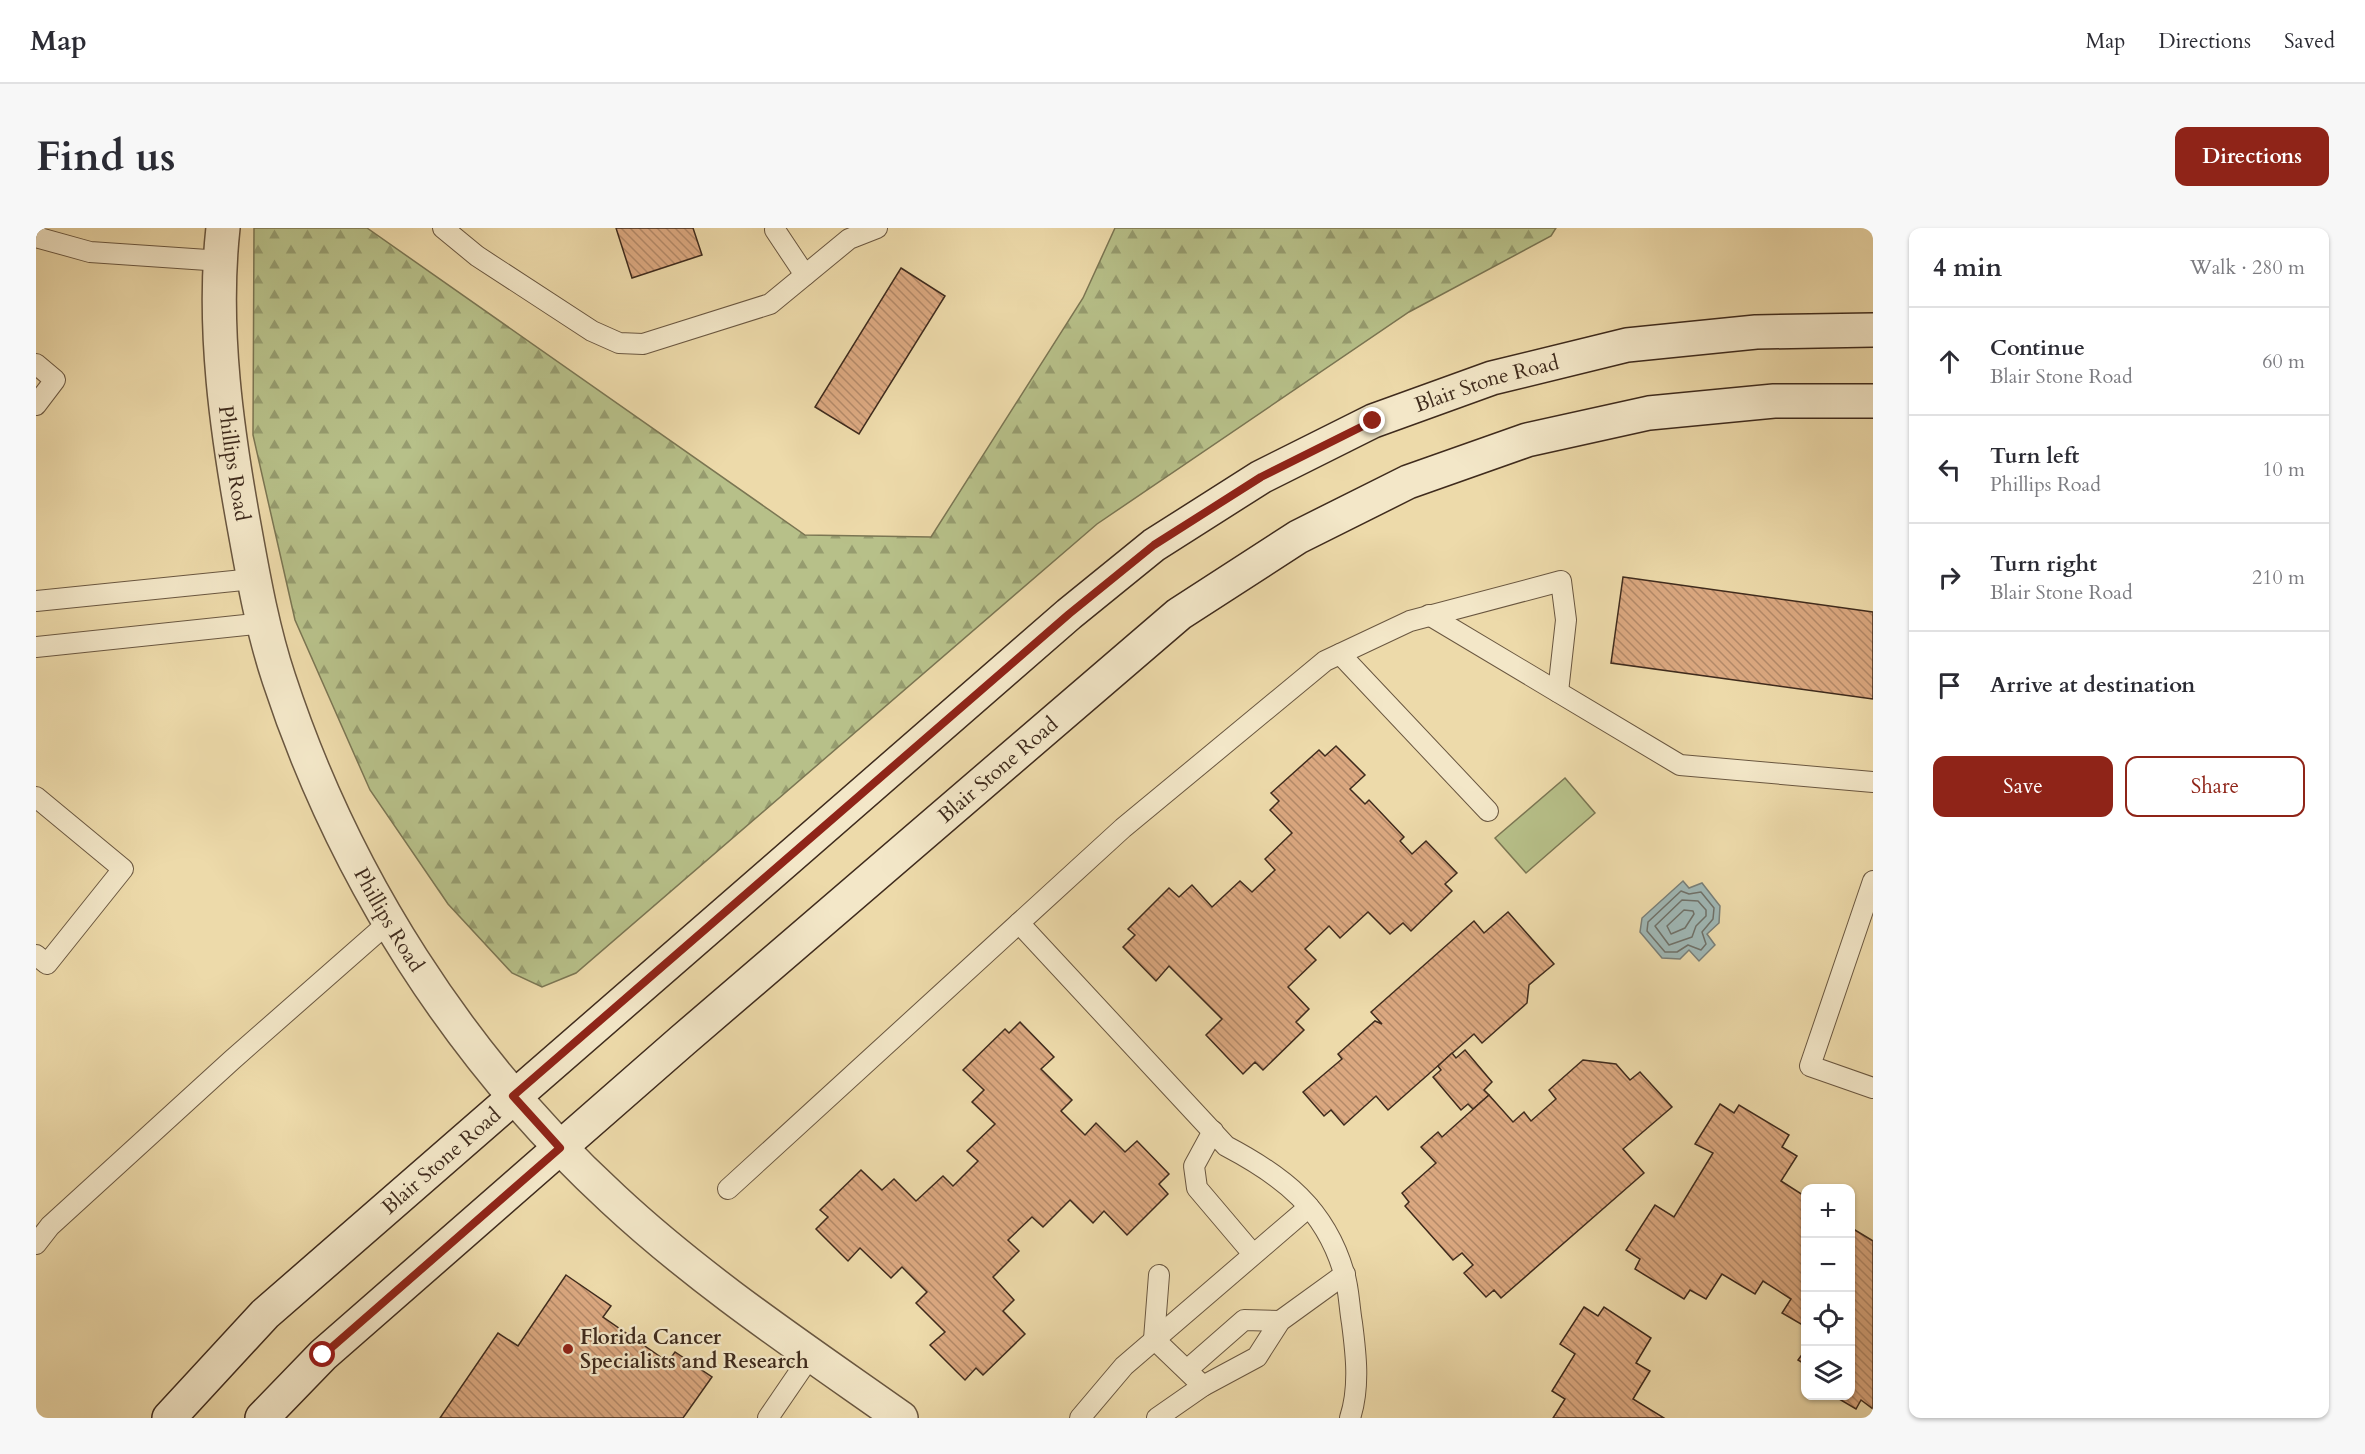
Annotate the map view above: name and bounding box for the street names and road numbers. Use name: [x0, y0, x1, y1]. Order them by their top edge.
street label: Blair Stone Road: [1410, 348, 1562, 419]
street label: Phillips Road: [211, 404, 257, 523]
street label: Blair Stone Road: [932, 710, 1064, 829]
street label: Phillips Road: [347, 862, 431, 977]
street label: Blair Stone Road: [375, 1101, 507, 1221]

